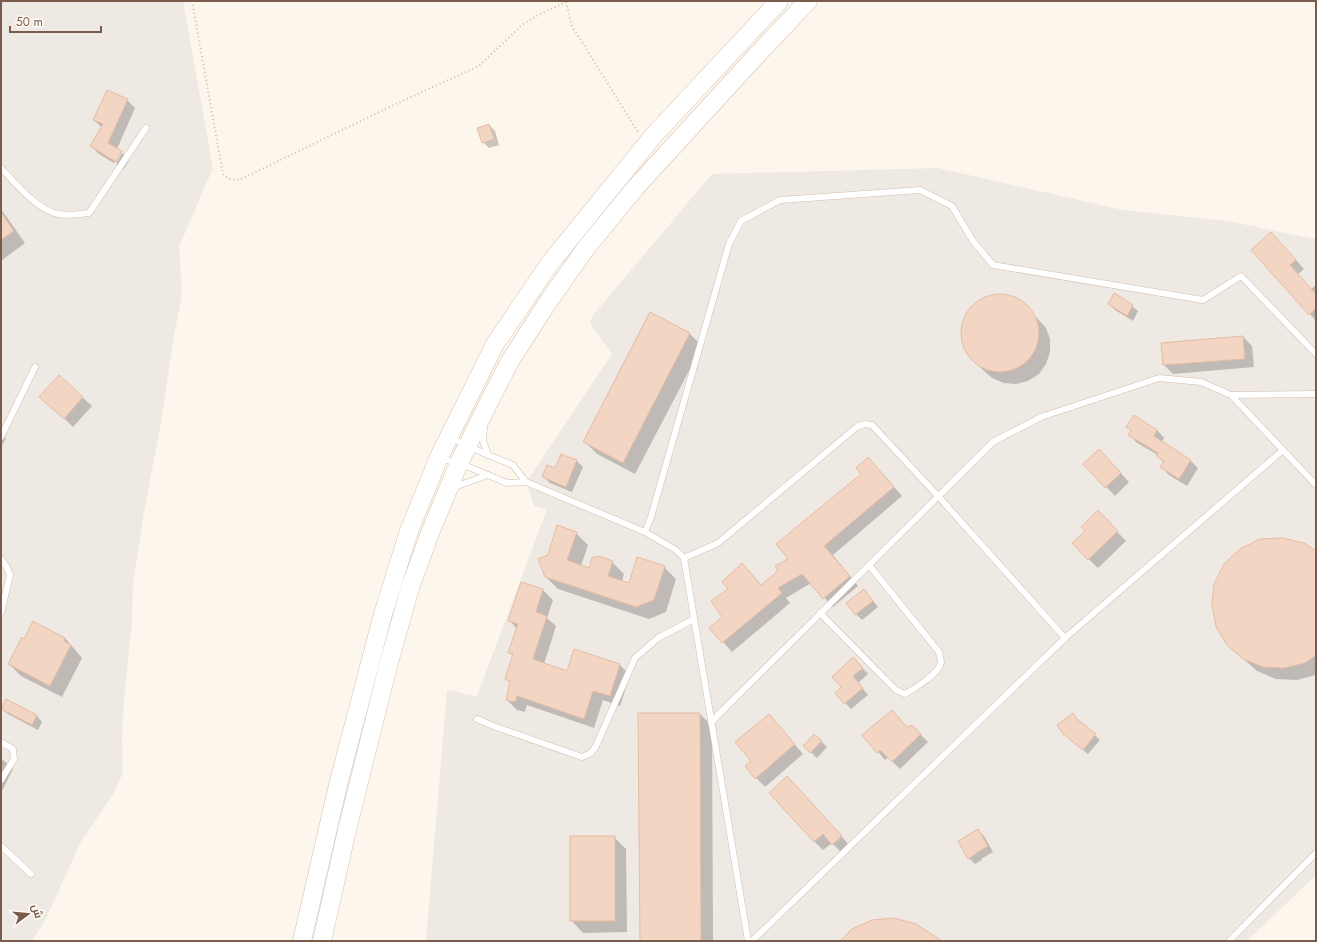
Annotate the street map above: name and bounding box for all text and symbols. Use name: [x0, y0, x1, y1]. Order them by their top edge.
scale bar: [10, 8, 101, 34]
text: 50 m: [16, 13, 43, 31]
north arrow: [8, 894, 48, 934]
text: ش: [28, 902, 47, 920]

